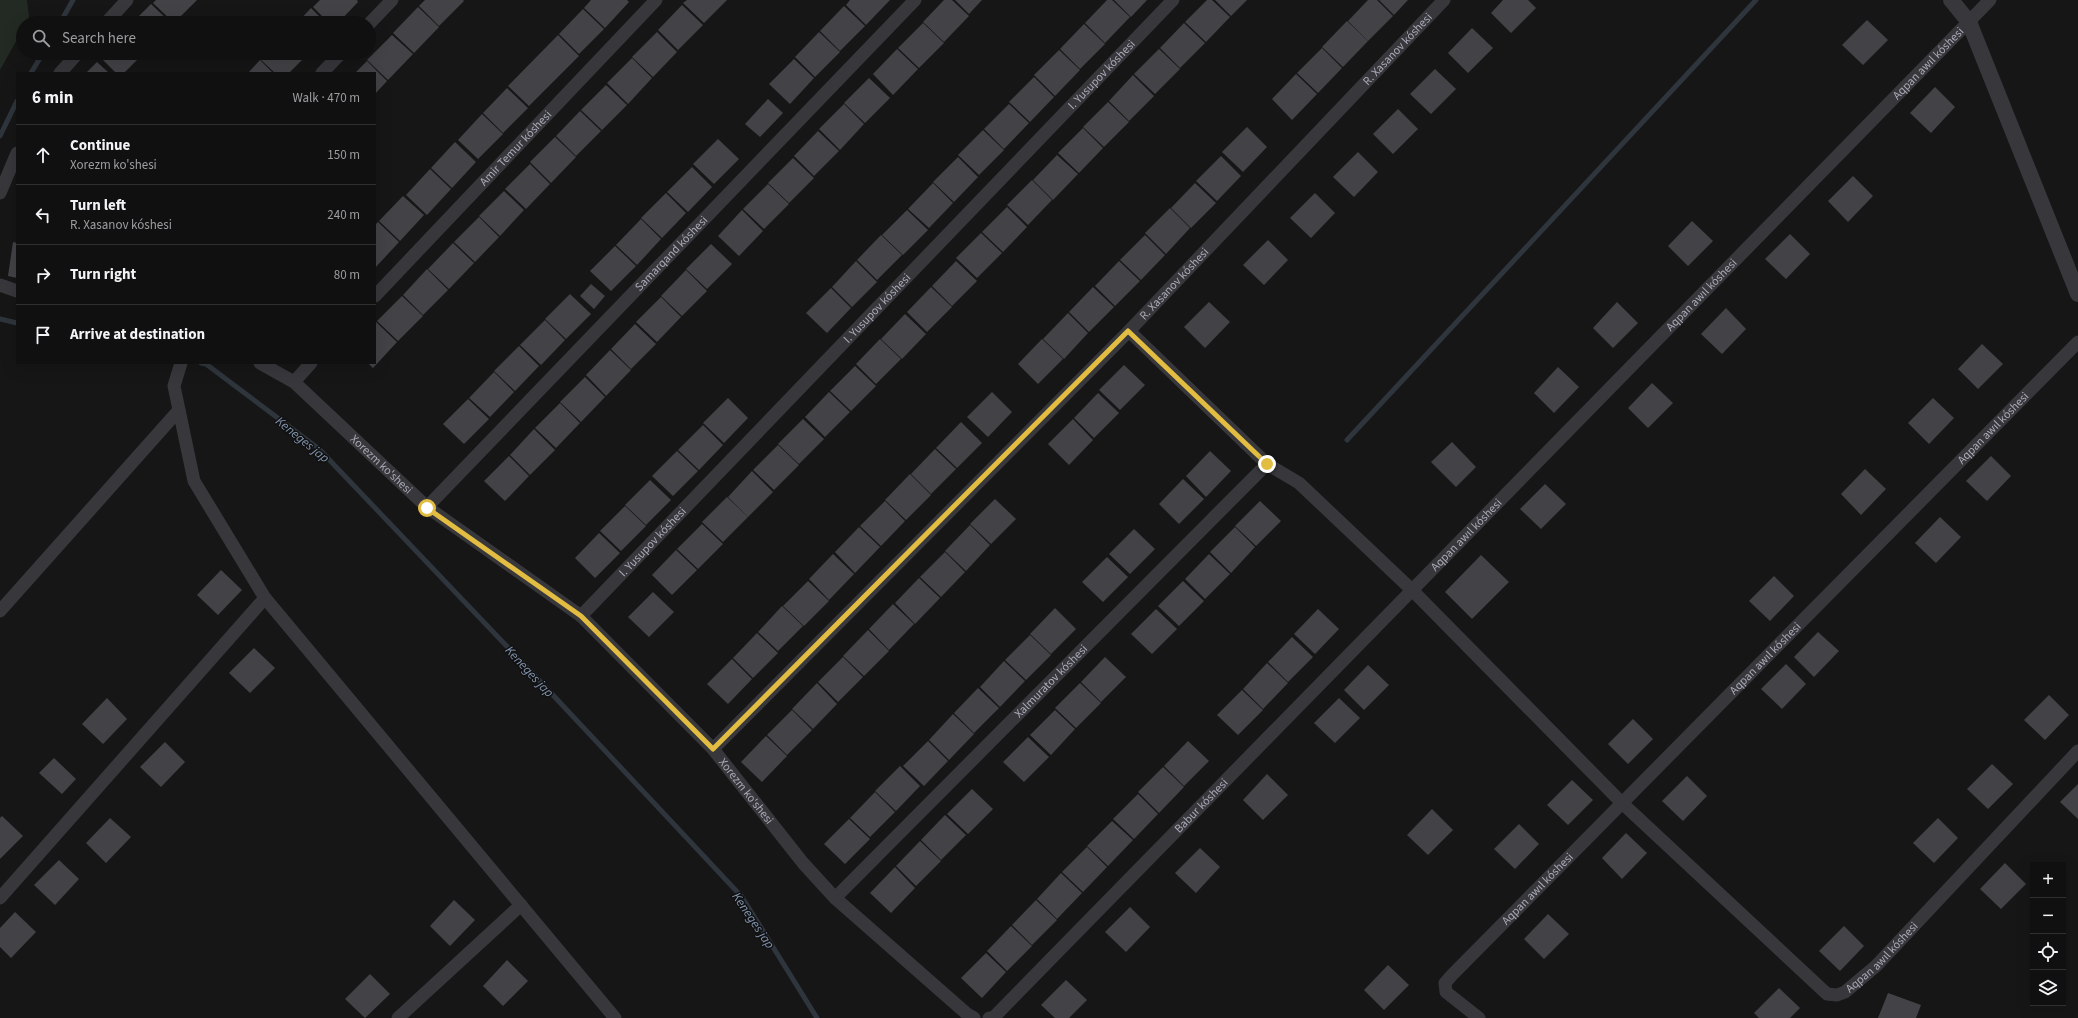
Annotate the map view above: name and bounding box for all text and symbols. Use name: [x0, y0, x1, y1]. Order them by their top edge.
street label: R. Xasanov kóshesi: [1359, 9, 1436, 89]
search box: [16, 16, 376, 60]
street label: Aqpan awıl kóshesi: [1889, 24, 1968, 104]
icon: search: [30, 27, 52, 49]
text: Search here: [62, 28, 136, 49]
street label: I. Yusupov kóshesi: [1064, 36, 1139, 114]
text: 6 min: [32, 86, 73, 110]
text: Walk · 470 m: [292, 89, 360, 107]
street label: Amir Temur kóshesi: [476, 107, 556, 190]
text: Continue: [70, 135, 130, 156]
icon: ahead: [32, 144, 54, 166]
text: 150 m: [327, 146, 360, 164]
text: Xorezm ko'shesi: [70, 156, 157, 174]
text: Turn left: [70, 195, 126, 216]
icon: left: [32, 204, 54, 226]
text: 240 m: [327, 206, 360, 224]
street label: Samarqand kóshesi: [631, 212, 712, 295]
text: R. Xasanov kóshesi: [70, 216, 172, 234]
street label: R. Xasanov kóshesi: [1136, 244, 1213, 324]
street label: Aqpan awıl kóshesi: [1662, 255, 1741, 335]
icon: right: [32, 264, 54, 286]
text: Turn right: [70, 264, 136, 285]
text: 80 m: [334, 266, 360, 284]
street label: I. Yusupov kóshesi: [840, 270, 915, 347]
icon: arrive: [32, 324, 54, 346]
text: Arrive at destination: [70, 324, 205, 345]
street label: Aqpan awıl kóshesi: [1954, 388, 2033, 468]
water label: Keneges jap: [272, 413, 333, 467]
street label: Xorezm ko'shesi: [346, 431, 416, 498]
route end: [1258, 455, 1276, 473]
street label: Aqpan awıl kóshesi: [1427, 495, 1506, 575]
route start: [418, 499, 436, 517]
street label: I. Yusupov kóshesi: [615, 503, 690, 581]
street label: Aqpan awıl kóshesi: [1726, 619, 1805, 699]
street label: Xalmuratov kóshesi: [1011, 641, 1092, 722]
water label: Keneges jap: [501, 642, 558, 701]
street label: Xorezm ko'shesi: [714, 755, 777, 828]
street label: Babur kóshesi: [1171, 775, 1232, 837]
street label: Aqpan awıl kóshesi: [1498, 849, 1577, 929]
map controls: [2030, 862, 2066, 1006]
button: +: [2030, 862, 2066, 898]
water label: Keneges jap: [728, 889, 779, 952]
button: −: [2030, 898, 2066, 934]
street label: Aqpan awıl kóshesi: [1842, 918, 1922, 997]
button: locate: [2030, 934, 2066, 970]
button: layers: [2030, 970, 2066, 1006]

